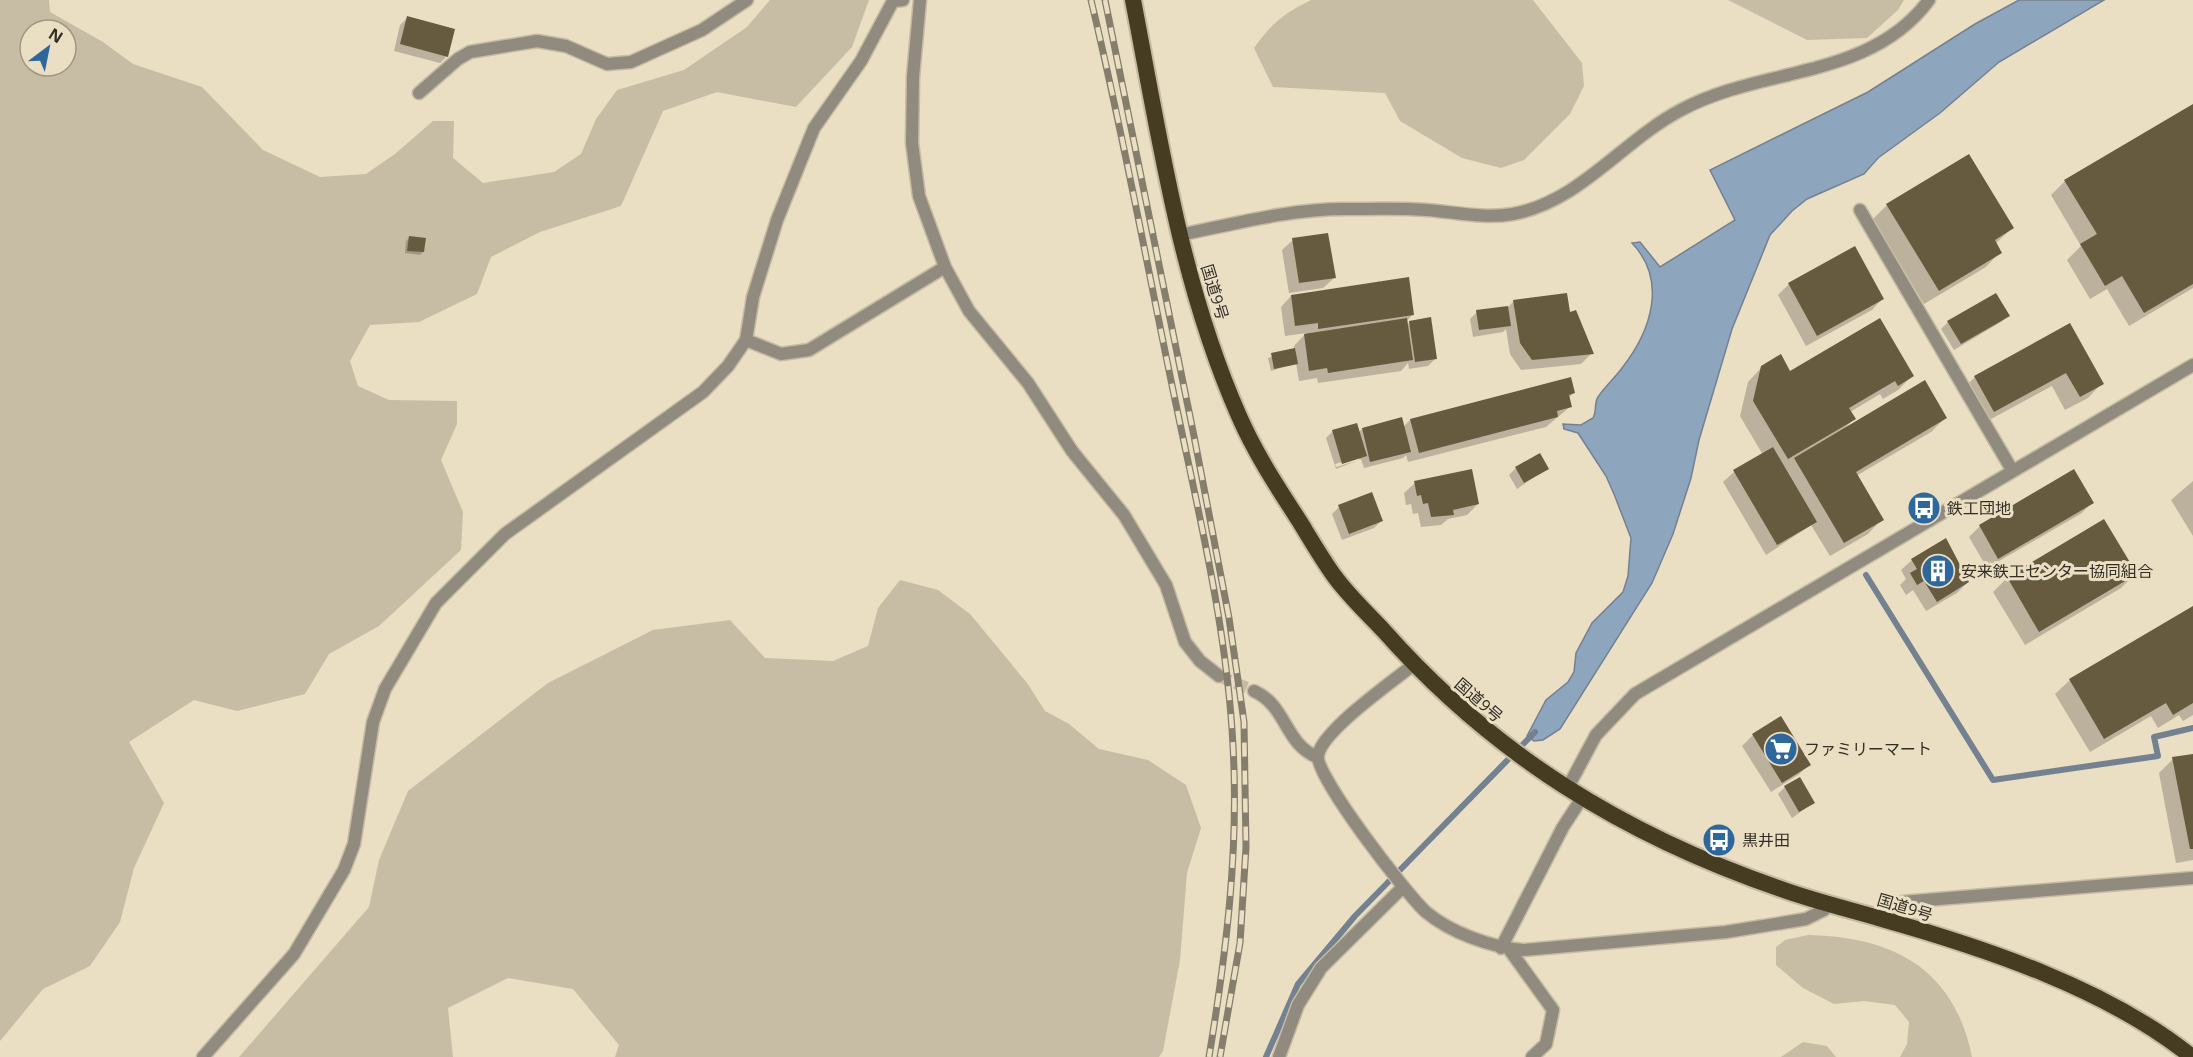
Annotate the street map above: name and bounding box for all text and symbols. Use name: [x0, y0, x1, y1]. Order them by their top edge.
north arrow: [18, 18, 78, 78]
text: N: [45, 23, 67, 48]
street label: 国道9号: [1196, 261, 1234, 323]
bus stop icon: 鉄工団地: [1906, 490, 1942, 526]
place label: 鉄工団地: [1947, 497, 2011, 519]
building icon: 安来鉄工センター協同組合: [1920, 553, 1956, 589]
place label: 安来鉄工センター協同組合: [1961, 560, 2153, 582]
street label: 国道9号: [1450, 673, 1508, 727]
supermarket icon: ファミリーマート: [1763, 731, 1799, 767]
place label: ファミリーマート: [1804, 738, 1932, 760]
bus stop icon: 黒井田: [1701, 822, 1737, 858]
place label: 黒井田: [1742, 829, 1790, 851]
street label: 国道9号: [1874, 888, 1936, 926]

